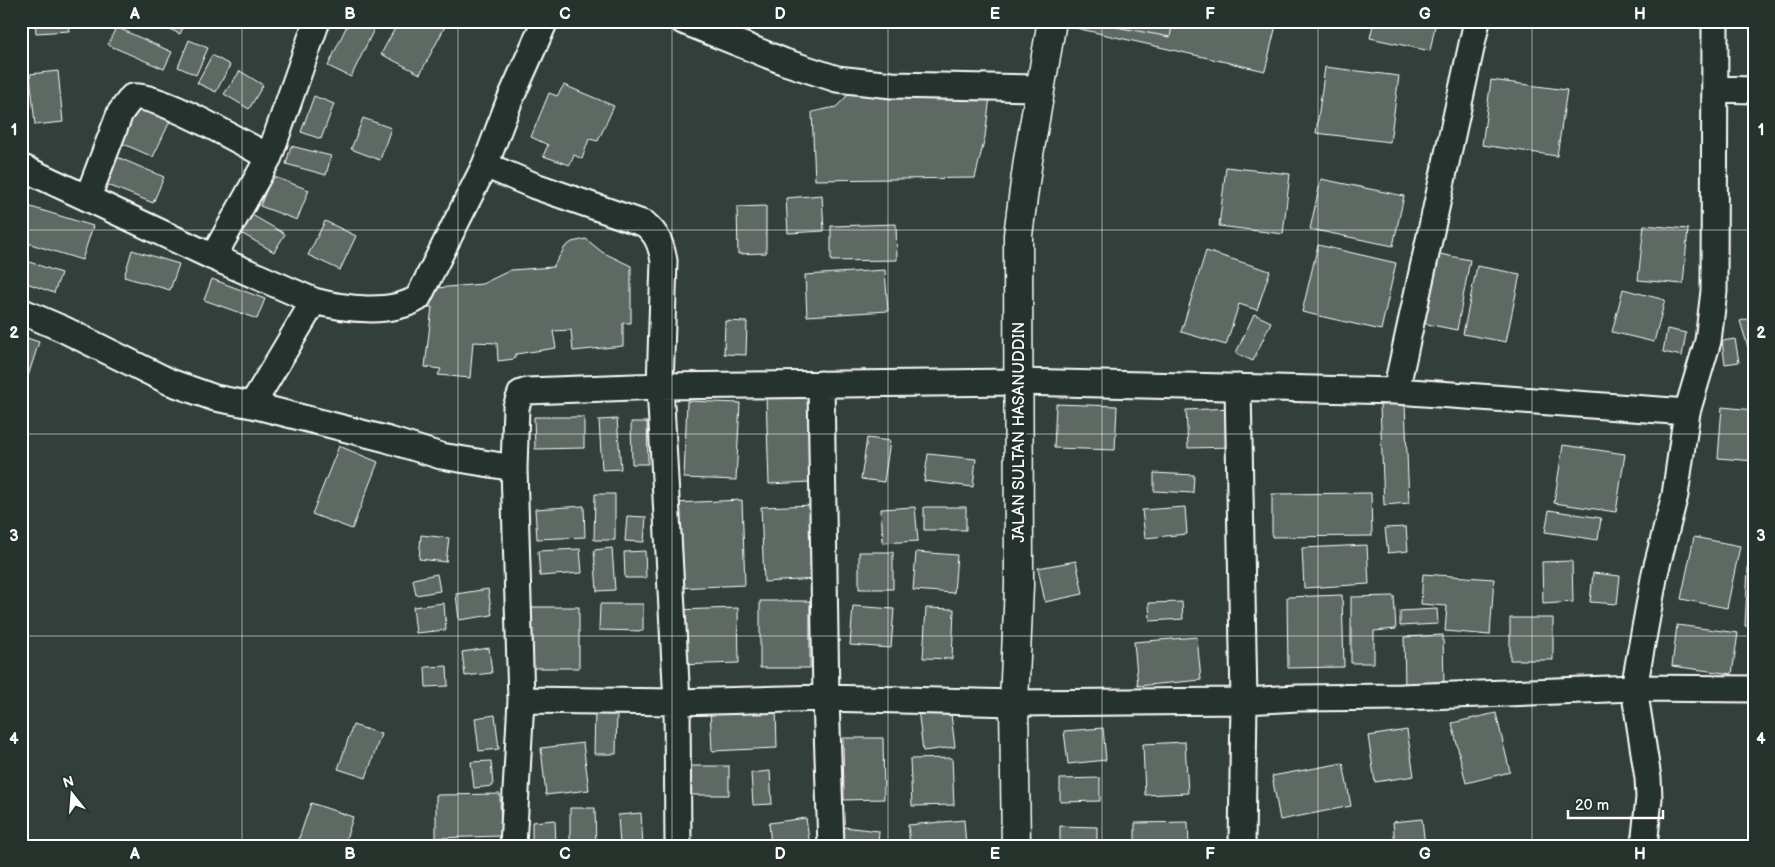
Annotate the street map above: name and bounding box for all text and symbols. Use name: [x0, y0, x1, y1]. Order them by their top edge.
text: A: [129, 5, 140, 24]
text: B: [344, 5, 356, 24]
text: C: [559, 5, 571, 24]
text: D: [774, 5, 786, 24]
text: E: [990, 5, 1000, 24]
text: F: [1205, 5, 1215, 24]
text: G: [1419, 5, 1431, 24]
text: H: [1634, 5, 1646, 24]
text: 1: [11, 121, 17, 140]
text: 1: [1758, 121, 1764, 140]
street label: JALAN SULTAN HASANUDDIN: [1010, 322, 1029, 542]
text: 2: [9, 324, 19, 343]
text: 2: [1756, 324, 1766, 343]
text: 3: [9, 527, 19, 546]
text: 3: [1756, 527, 1766, 546]
text: 4: [9, 730, 19, 749]
text: 4: [1756, 730, 1766, 749]
north arrow: [48, 770, 98, 820]
text: N: [61, 772, 76, 792]
scale bar: [1568, 787, 1662, 819]
text: 20 m: [1575, 796, 1609, 815]
text: A: [129, 845, 140, 864]
text: B: [344, 845, 356, 864]
text: C: [559, 845, 571, 864]
text: D: [774, 845, 786, 864]
text: E: [990, 845, 1000, 864]
text: F: [1205, 845, 1215, 864]
text: G: [1419, 845, 1431, 864]
text: H: [1634, 845, 1646, 864]

